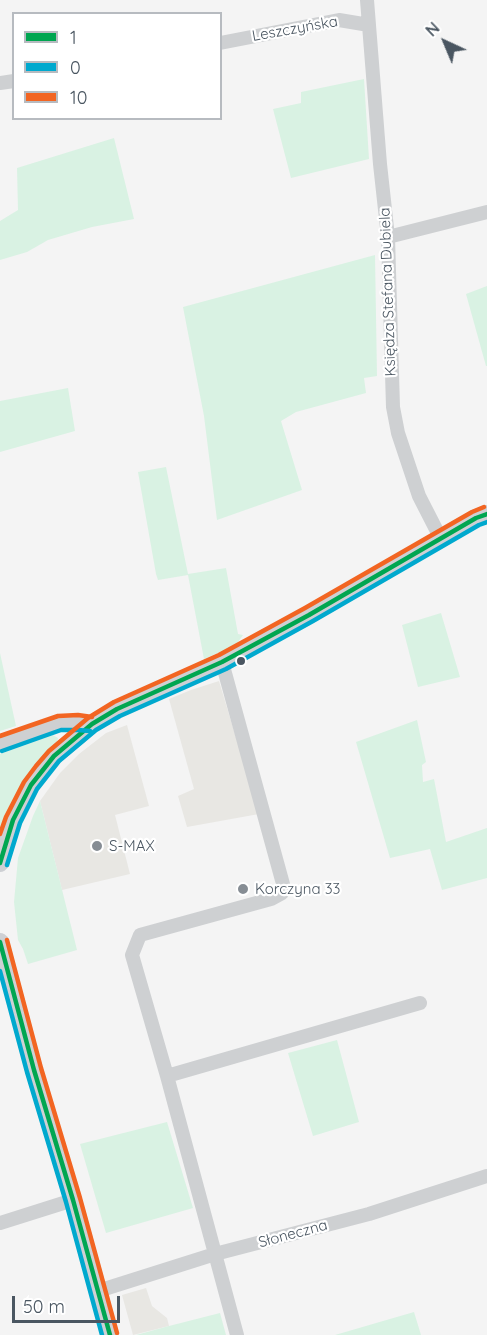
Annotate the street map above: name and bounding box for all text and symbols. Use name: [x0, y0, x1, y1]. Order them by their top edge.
legend: [12, 12, 222, 120]
north arrow: [415, 12, 475, 72]
street label: Leszczyńska: [251, 13, 339, 45]
text: N: [421, 18, 444, 40]
text: 1: [70, 26, 77, 49]
text: 0: [70, 56, 81, 79]
text: 10: [70, 86, 87, 109]
street label: Księdza Stefana Dubiela: [376, 207, 400, 377]
unlabelled marker: [235, 655, 247, 667]
place label: S-MAX: [109, 837, 154, 855]
marker: S-MAX: [90, 839, 104, 853]
place label: Korczyna 33: [255, 880, 340, 898]
marker: Korczyna 33: [236, 882, 250, 896]
street label: Słoneczna: [256, 1216, 330, 1252]
scale bar: [15, 1284, 123, 1322]
text: 50 m: [23, 1295, 65, 1318]

